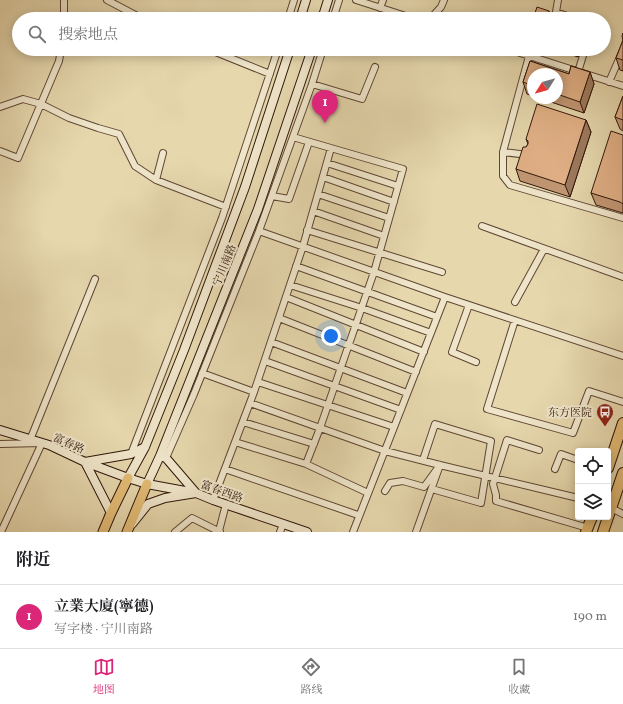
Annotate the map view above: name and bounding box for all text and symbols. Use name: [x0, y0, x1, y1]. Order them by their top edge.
search box: [12, 12, 611, 56]
icon: search: [26, 23, 48, 45]
text: 搜索地点: [58, 25, 118, 46]
north arrow: [527, 68, 563, 104]
pin: 1: [312, 90, 338, 123]
street label: 宁川南路: [210, 242, 241, 289]
your location: [321, 326, 341, 346]
bus stop icon: 东方医院: [595, 402, 615, 427]
place label: 东方医院: [548, 406, 592, 421]
street label: 富春路: [50, 431, 87, 458]
map controls: [575, 448, 611, 520]
button: locate: [575, 448, 611, 484]
street label: 富春西路: [198, 478, 245, 507]
button: layers: [575, 484, 611, 520]
text: 附近: [16, 549, 50, 572]
text: 立業大廈(寧德): [54, 597, 154, 618]
text: 1: [26, 608, 32, 626]
text: 190 m: [573, 608, 607, 626]
text: 写字楼 · 宁川南路: [54, 621, 153, 639]
tab: 地图: [93, 656, 115, 698]
tab: 路线: [300, 656, 322, 698]
tab: 收藏: [508, 656, 530, 698]

